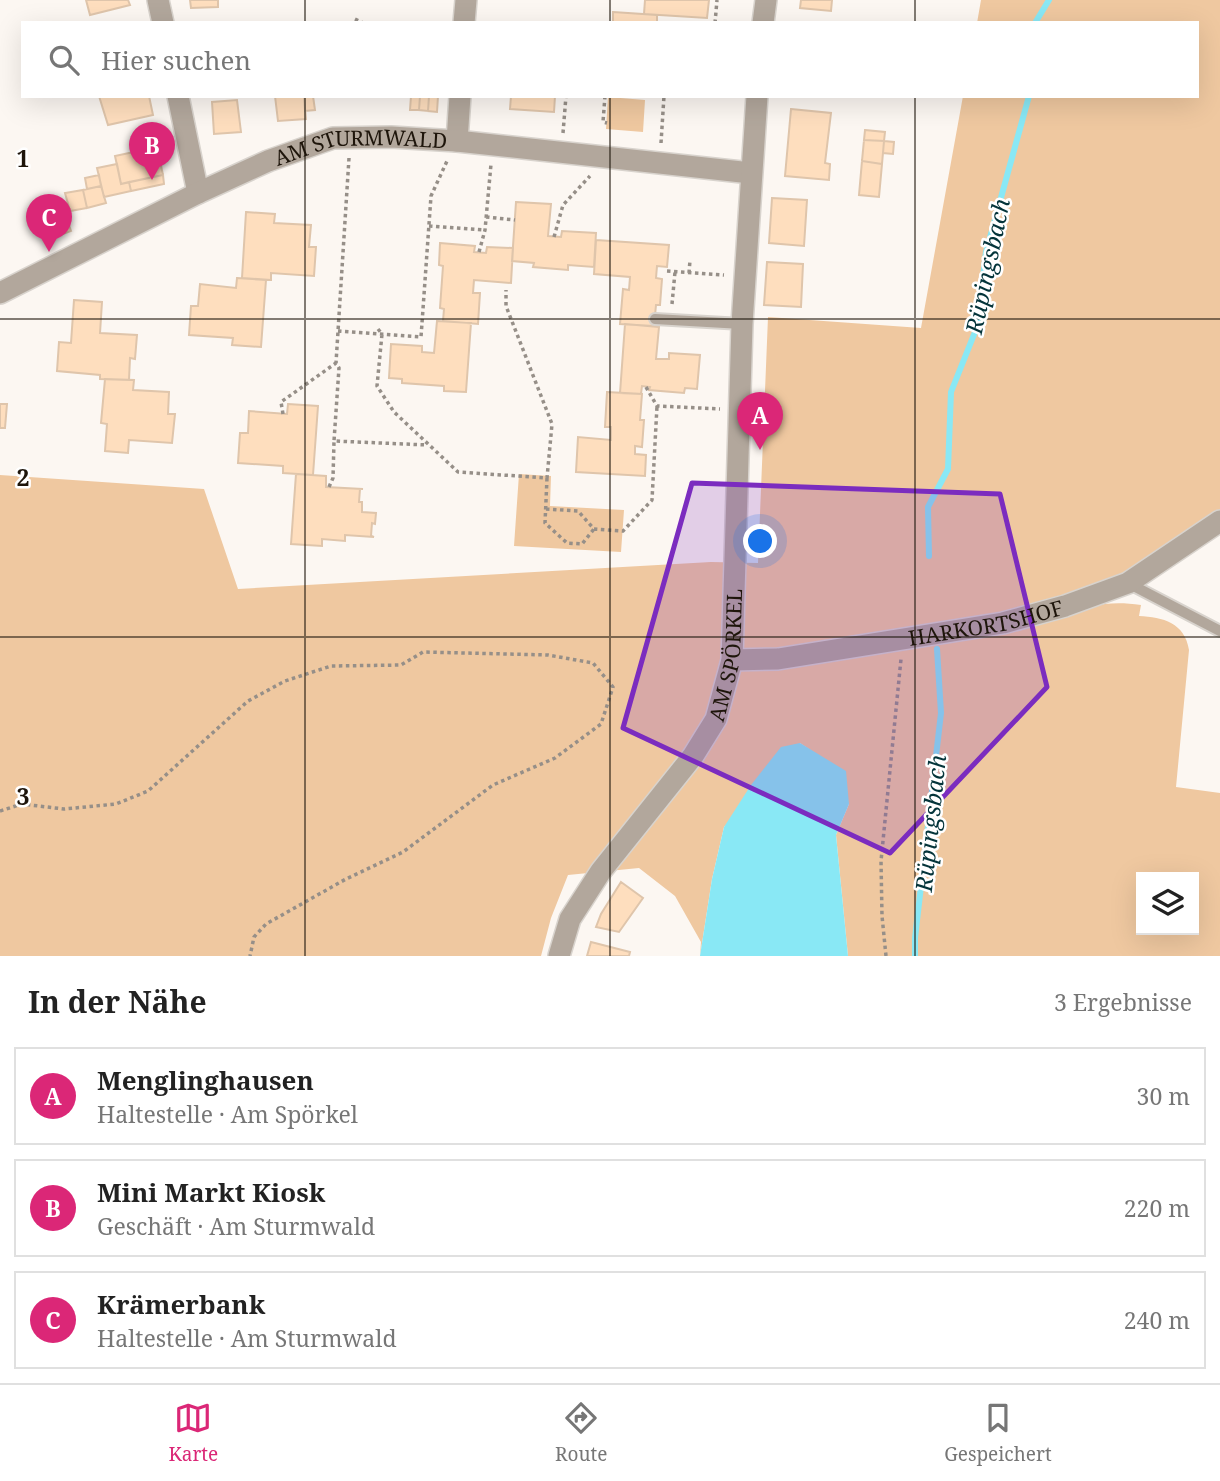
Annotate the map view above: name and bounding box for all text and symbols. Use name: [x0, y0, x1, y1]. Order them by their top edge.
search box: [21, 21, 1199, 98]
icon: search: [45, 41, 83, 79]
text: Hier suchen: [101, 42, 251, 78]
pin: B: [129, 122, 175, 180]
street label: AM STURMWALD: [270, 123, 448, 172]
text: 1: [17, 142, 30, 174]
pin: C: [26, 194, 72, 252]
water label: Rüpingsbach: [957, 195, 1017, 338]
pin: A: [737, 392, 783, 450]
text: 2: [17, 461, 30, 493]
your location: [743, 524, 777, 558]
street label: AM SPÖRKEL: [702, 588, 748, 724]
street label: HARKORTSHOF: [906, 593, 1066, 652]
water label: Rüpingsbach: [907, 753, 953, 894]
text: 3: [17, 780, 30, 812]
map controls: [1136, 872, 1199, 935]
button: layers: [1136, 872, 1199, 935]
text: In der Nähe: [28, 981, 207, 1022]
text: 3 Ergebnisse: [1054, 986, 1192, 1018]
text: Menglinghausen: [97, 1062, 314, 1098]
text: A: [44, 1080, 62, 1112]
text: 30 m: [1137, 1080, 1190, 1112]
text: Haltestelle · Am Spörkel: [97, 1098, 358, 1130]
text: Mini Markt Kiosk: [97, 1174, 325, 1210]
text: B: [45, 1192, 61, 1224]
text: 220 m: [1124, 1192, 1190, 1224]
text: Geschäft · Am Sturmwald: [97, 1210, 375, 1242]
text: Krämerbank: [97, 1286, 265, 1322]
text: C: [45, 1304, 61, 1336]
text: 240 m: [1124, 1304, 1190, 1336]
text: Haltestelle · Am Sturmwald: [97, 1322, 397, 1354]
tab: Karte: [168, 1399, 218, 1467]
tab: Route: [555, 1399, 607, 1467]
tab: Gespeichert: [944, 1399, 1052, 1467]

